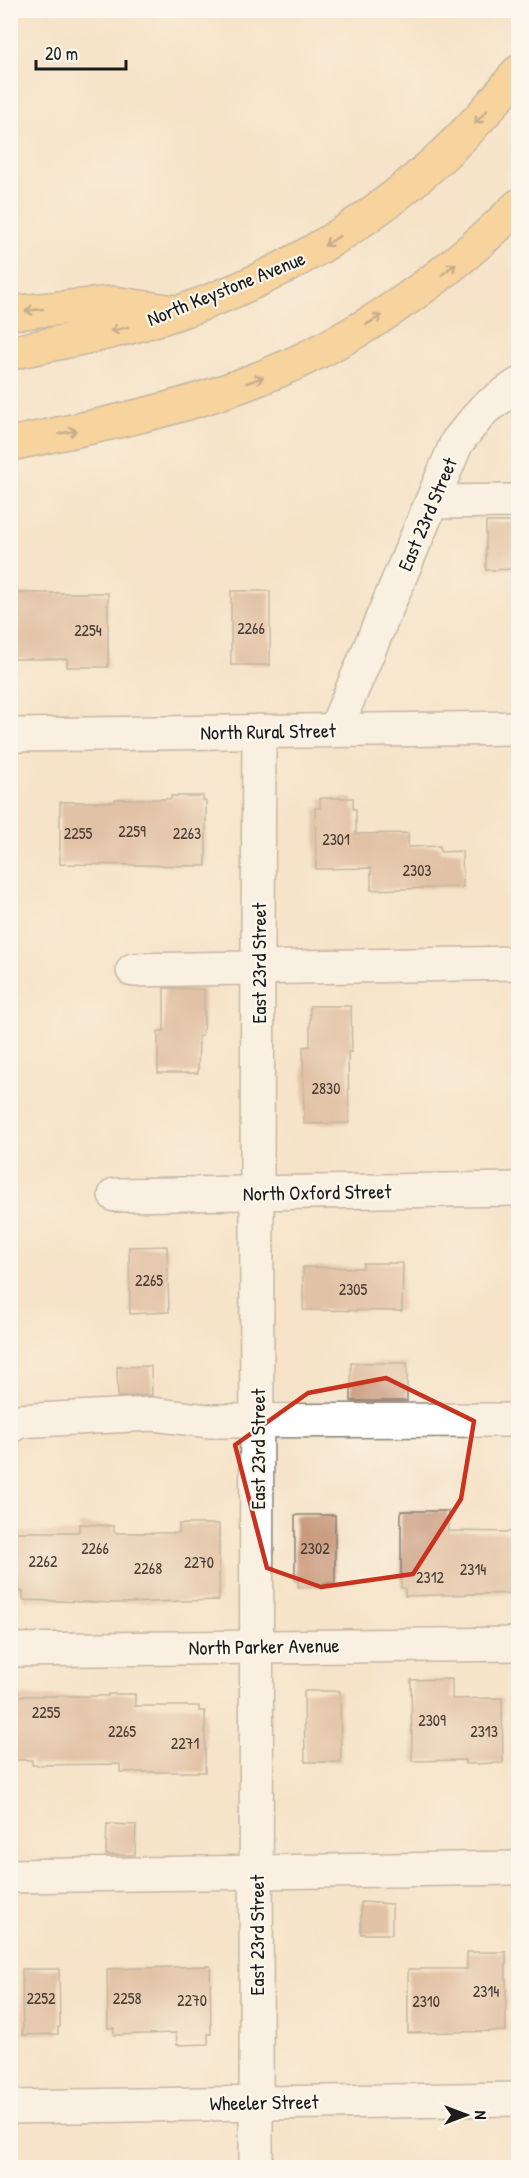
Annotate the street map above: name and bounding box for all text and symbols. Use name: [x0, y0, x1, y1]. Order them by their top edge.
scale bar: [36, 33, 126, 71]
text: 20 m: [45, 41, 78, 66]
one-way arrow: [474, 109, 488, 124]
one-way arrow: [324, 235, 340, 247]
street label: North Keystone Avenue: [143, 244, 309, 332]
one-way arrow: [441, 262, 456, 276]
one-way arrow: [25, 305, 44, 316]
one-way arrow: [365, 313, 382, 325]
one-way arrow: [110, 324, 130, 335]
one-way arrow: [246, 374, 264, 385]
one-way arrow: [58, 426, 77, 437]
street label: East 23rd Street: [391, 452, 463, 575]
house number: 2266: [237, 617, 265, 639]
house number: 2254: [74, 619, 102, 641]
street label: North Rural Street: [200, 716, 337, 746]
house number: 2259: [118, 820, 146, 842]
house number: 2255: [64, 822, 92, 844]
house number: 2263: [173, 822, 201, 844]
house number: 2301: [322, 828, 350, 850]
house number: 2303: [403, 859, 432, 881]
street label: East 23rd Street: [245, 901, 272, 1023]
house number: 2830: [312, 1077, 340, 1099]
street label: North Oxford Street: [243, 1177, 392, 1207]
house number: 2265: [135, 1269, 163, 1291]
house number: 2305: [339, 1278, 368, 1300]
street label: East 23rd Street: [244, 1387, 271, 1509]
house number: 2266: [81, 1537, 109, 1559]
house number: 2302: [300, 1537, 330, 1559]
house number: 2262: [29, 1550, 58, 1572]
house number: 2270: [184, 1551, 214, 1573]
house number: 2268: [134, 1557, 162, 1579]
house number: 2314: [460, 1558, 486, 1580]
house number: 2312: [416, 1566, 444, 1588]
street label: North Parker Avenue: [188, 1631, 340, 1661]
house number: 2255: [32, 1701, 60, 1723]
house number: 2309: [418, 1709, 446, 1731]
house number: 2265: [108, 1720, 136, 1742]
house number: 2313: [470, 1720, 498, 1742]
house number: 2271: [171, 1732, 200, 1754]
street label: East 23rd Street: [243, 1873, 270, 1995]
house number: 2314: [473, 1980, 499, 2002]
house number: 2252: [26, 1987, 56, 2009]
house number: 2258: [113, 1987, 141, 2009]
house number: 2270: [177, 1989, 207, 2011]
house number: 2310: [412, 1990, 440, 2012]
north arrow: [436, 2085, 496, 2145]
street label: Wheeler Street: [209, 2088, 320, 2116]
text: N: [470, 2111, 492, 2120]

